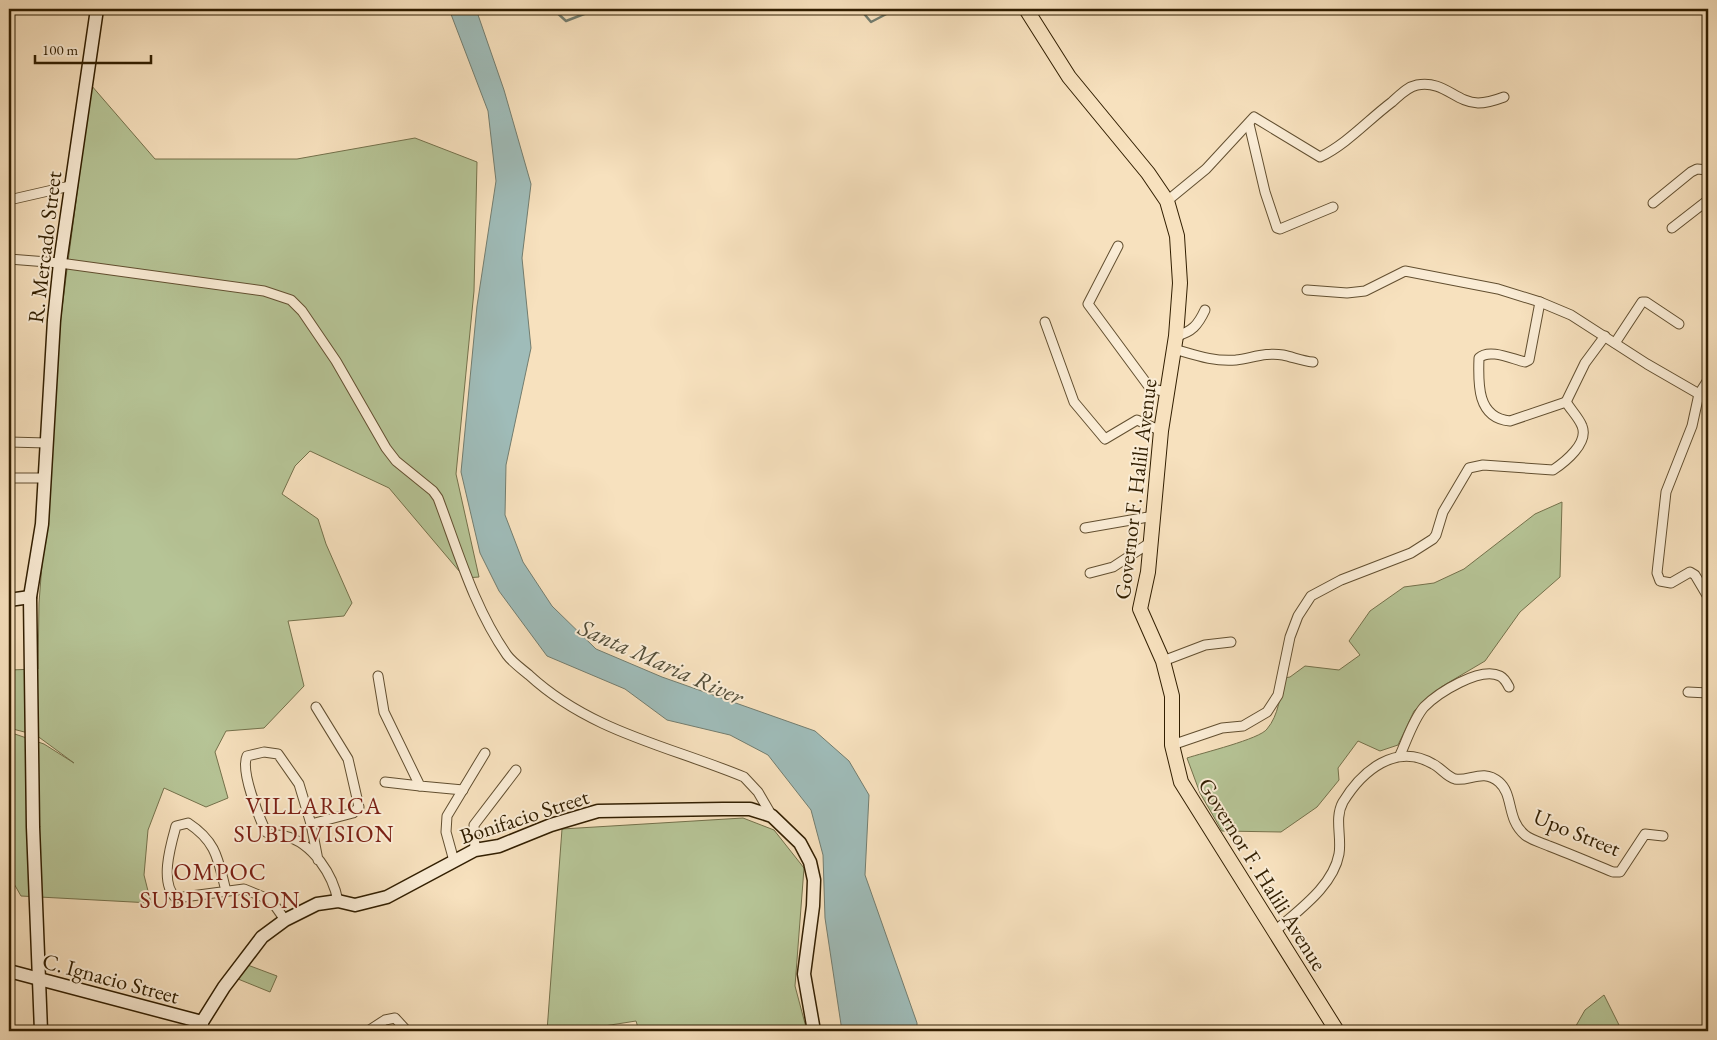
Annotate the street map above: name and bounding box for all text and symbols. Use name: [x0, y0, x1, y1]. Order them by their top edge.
scale bar: [35, 32, 151, 64]
text: 100 m: [42, 40, 79, 59]
street label: R. Mercado Street: [21, 169, 68, 325]
street label: Governor F. Halili Avenue: [1108, 377, 1163, 601]
water label: Santa Maria River: [573, 611, 750, 713]
street label: Governor F. Halili Avenue: [1191, 772, 1334, 976]
street label: Bonifacio Street: [456, 782, 592, 851]
district label: VILLARICA SUBDIVISION: [233, 790, 395, 849]
street label: Upo Street: [1529, 802, 1625, 863]
district label: OMPOC SUBDIVISION: [139, 856, 301, 915]
street label: C. Ignacio Street: [39, 946, 183, 1011]

